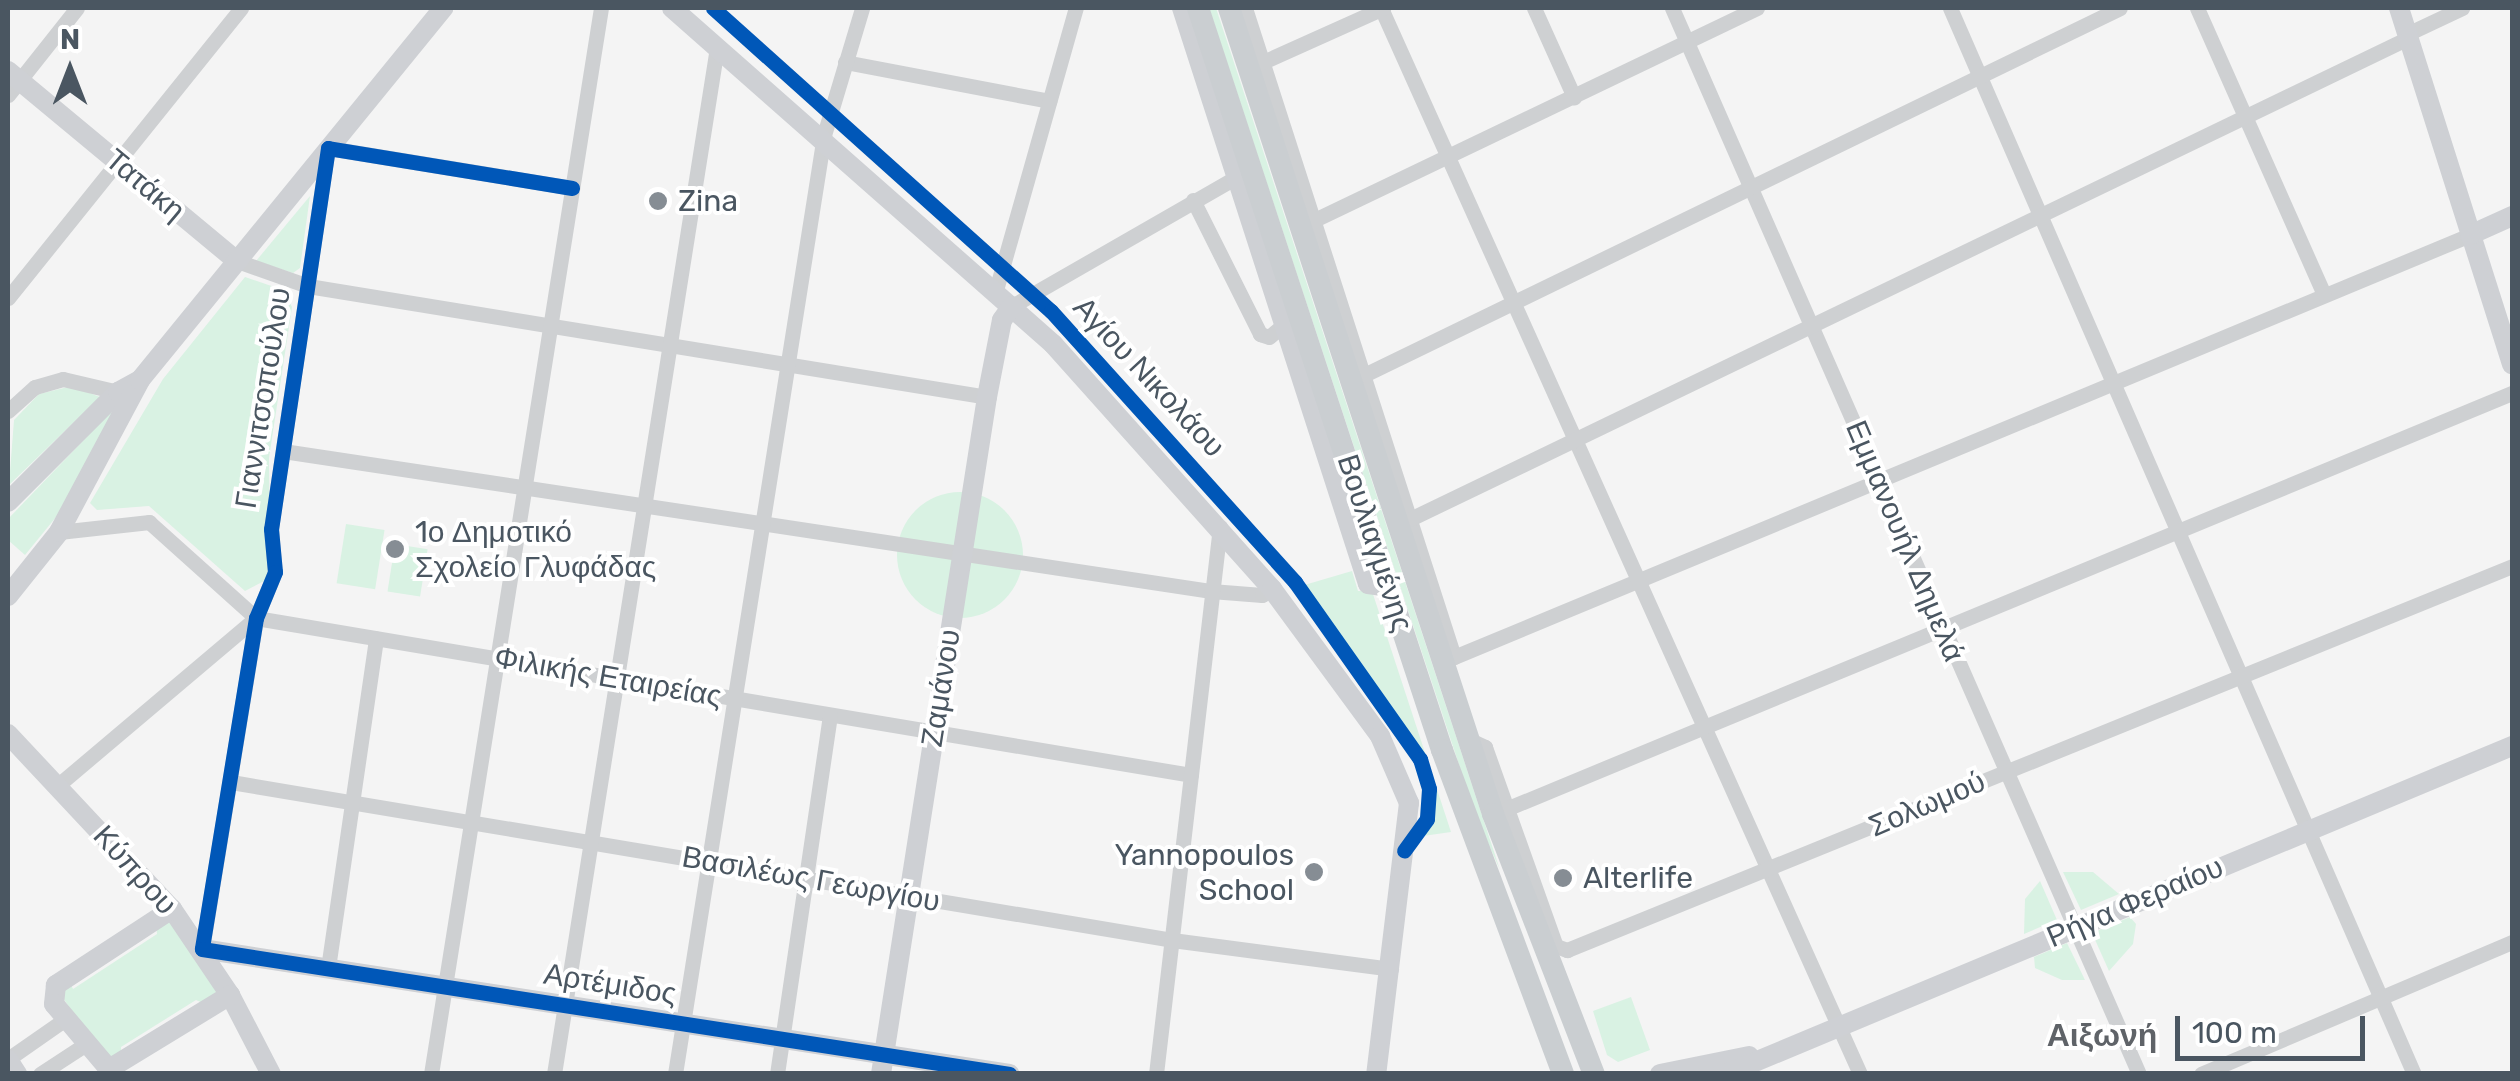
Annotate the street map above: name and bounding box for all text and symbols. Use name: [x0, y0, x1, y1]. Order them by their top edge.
north arrow: [20, 20, 120, 120]
text: N: [60, 23, 80, 56]
street label: Τατάκη: [98, 141, 192, 229]
place label: Zina: [678, 183, 738, 219]
marker: Zina: [647, 190, 669, 212]
street label: Γιαννιτσοπούλου: [228, 285, 298, 511]
street label: Αγίου Νικολάου: [1066, 290, 1232, 464]
street label: Εμμανουήλ Δημελά: [1838, 415, 1972, 667]
street label: Βουλιαγμένης: [1329, 450, 1421, 636]
place label: 1ο Δημοτικό Σχολείο Γλυφάδας: [415, 514, 656, 584]
marker: 1ο Δημοτικό Σχολείο Γλυφάδας: [384, 538, 406, 560]
street label: Ζαμάνου: [914, 627, 968, 749]
street label: Φιλικής Εταιρείας: [492, 639, 724, 715]
street label: Σολωμού: [1863, 763, 1991, 845]
street label: Κύπρου: [86, 818, 184, 922]
place label: Yannopoulos School: [1114, 837, 1294, 908]
street label: Βασιλέως Γεωργίου: [679, 839, 943, 919]
street label: Ρήγα Φεραίου: [2042, 849, 2228, 955]
place label: Alterlife: [1583, 860, 1693, 896]
marker: Yannopoulos School: [1303, 861, 1325, 883]
marker: Alterlife: [1552, 867, 1574, 889]
street label: Αρτέμιδος: [541, 956, 679, 1012]
scale bar: [2180, 996, 2370, 1058]
text: 100 m: [2192, 1015, 2277, 1051]
district label: Αιξωνή: [2047, 1016, 2157, 1054]

